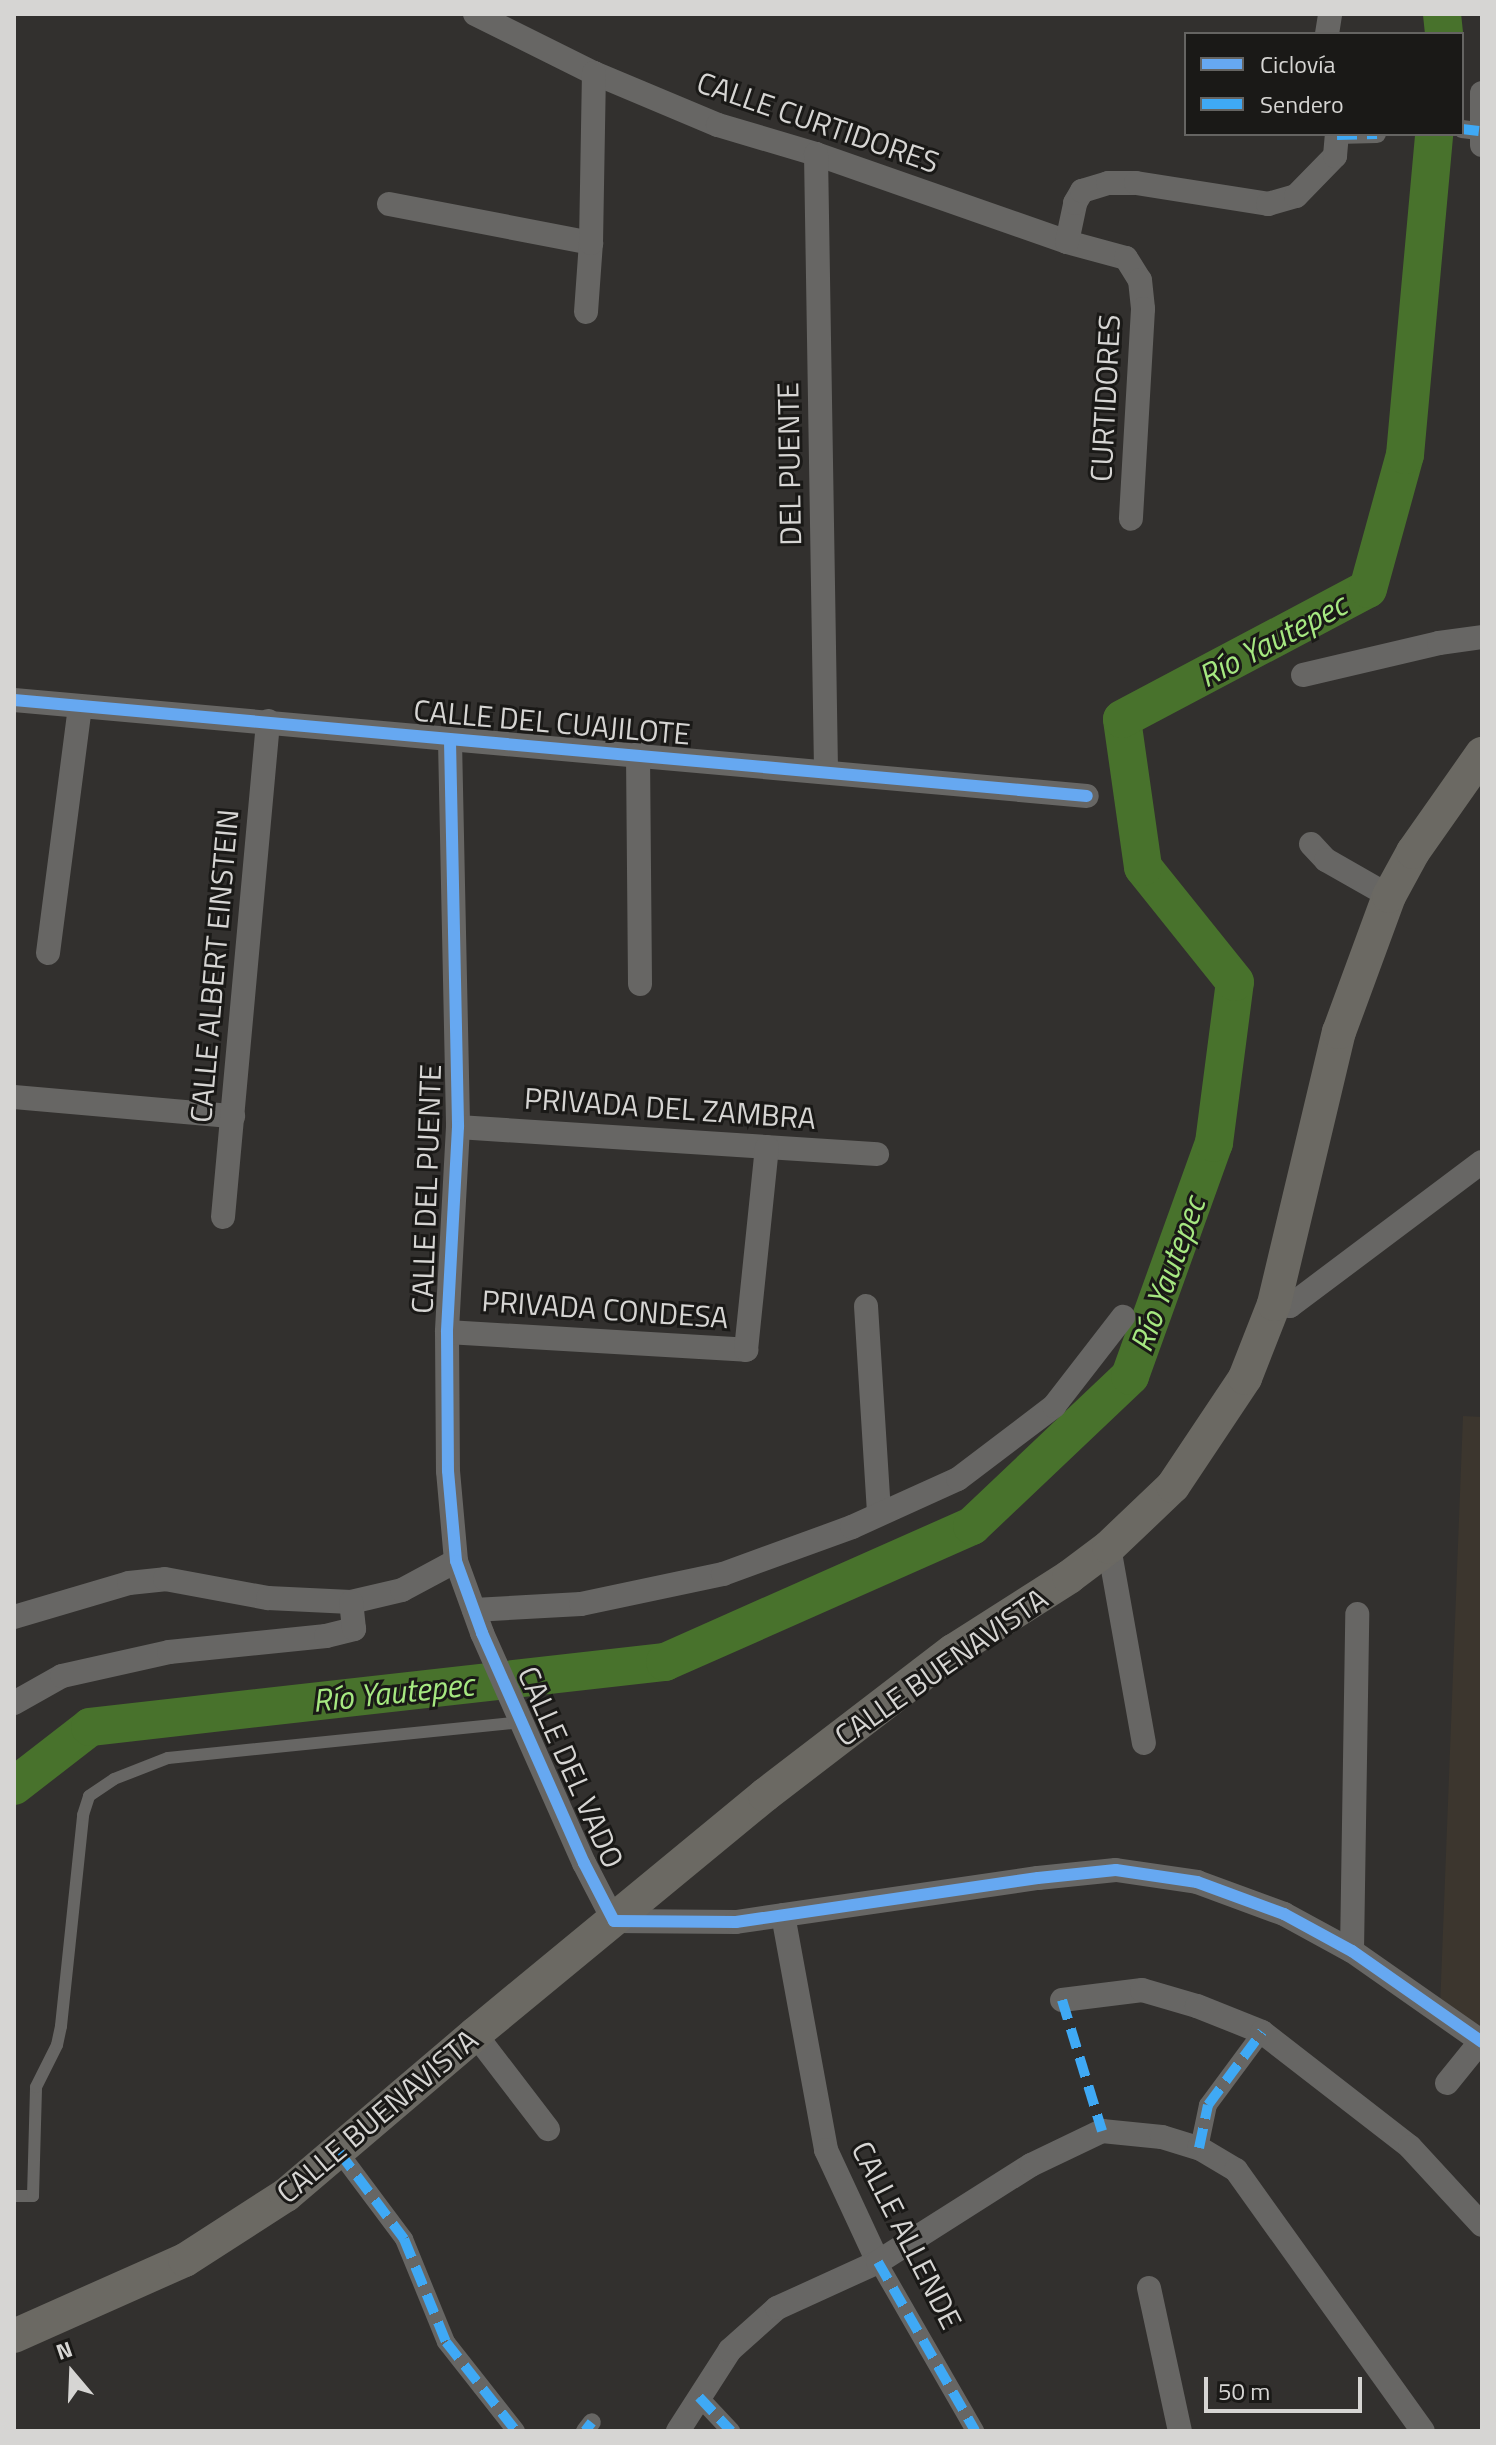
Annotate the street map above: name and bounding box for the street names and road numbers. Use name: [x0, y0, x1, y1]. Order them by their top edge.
street label: CALLE CURTIDORES: [692, 64, 944, 180]
street label: CURTIDORES: [1083, 313, 1127, 483]
street label: DEL PUENTE: [770, 382, 808, 546]
street label: CALLE DEL CUAJILOTE: [412, 692, 692, 752]
street label: CALLE ALBERT EINSTEIN: [182, 808, 246, 1124]
street label: CALLE DEL PUENTE: [404, 1064, 448, 1314]
street label: PRIVADA DEL ZAMBRA: [523, 1080, 817, 1136]
street label: PRIVADA CONDESA: [480, 1282, 730, 1336]
street label: CALLE BUENAVISTA: [828, 1580, 1054, 1754]
street label: CALLE DEL VADO: [510, 1661, 632, 1873]
street label: CALLE BUENAVISTA: [269, 2021, 485, 2211]
street label: CALLE ALLENDE: [844, 2135, 970, 2335]

